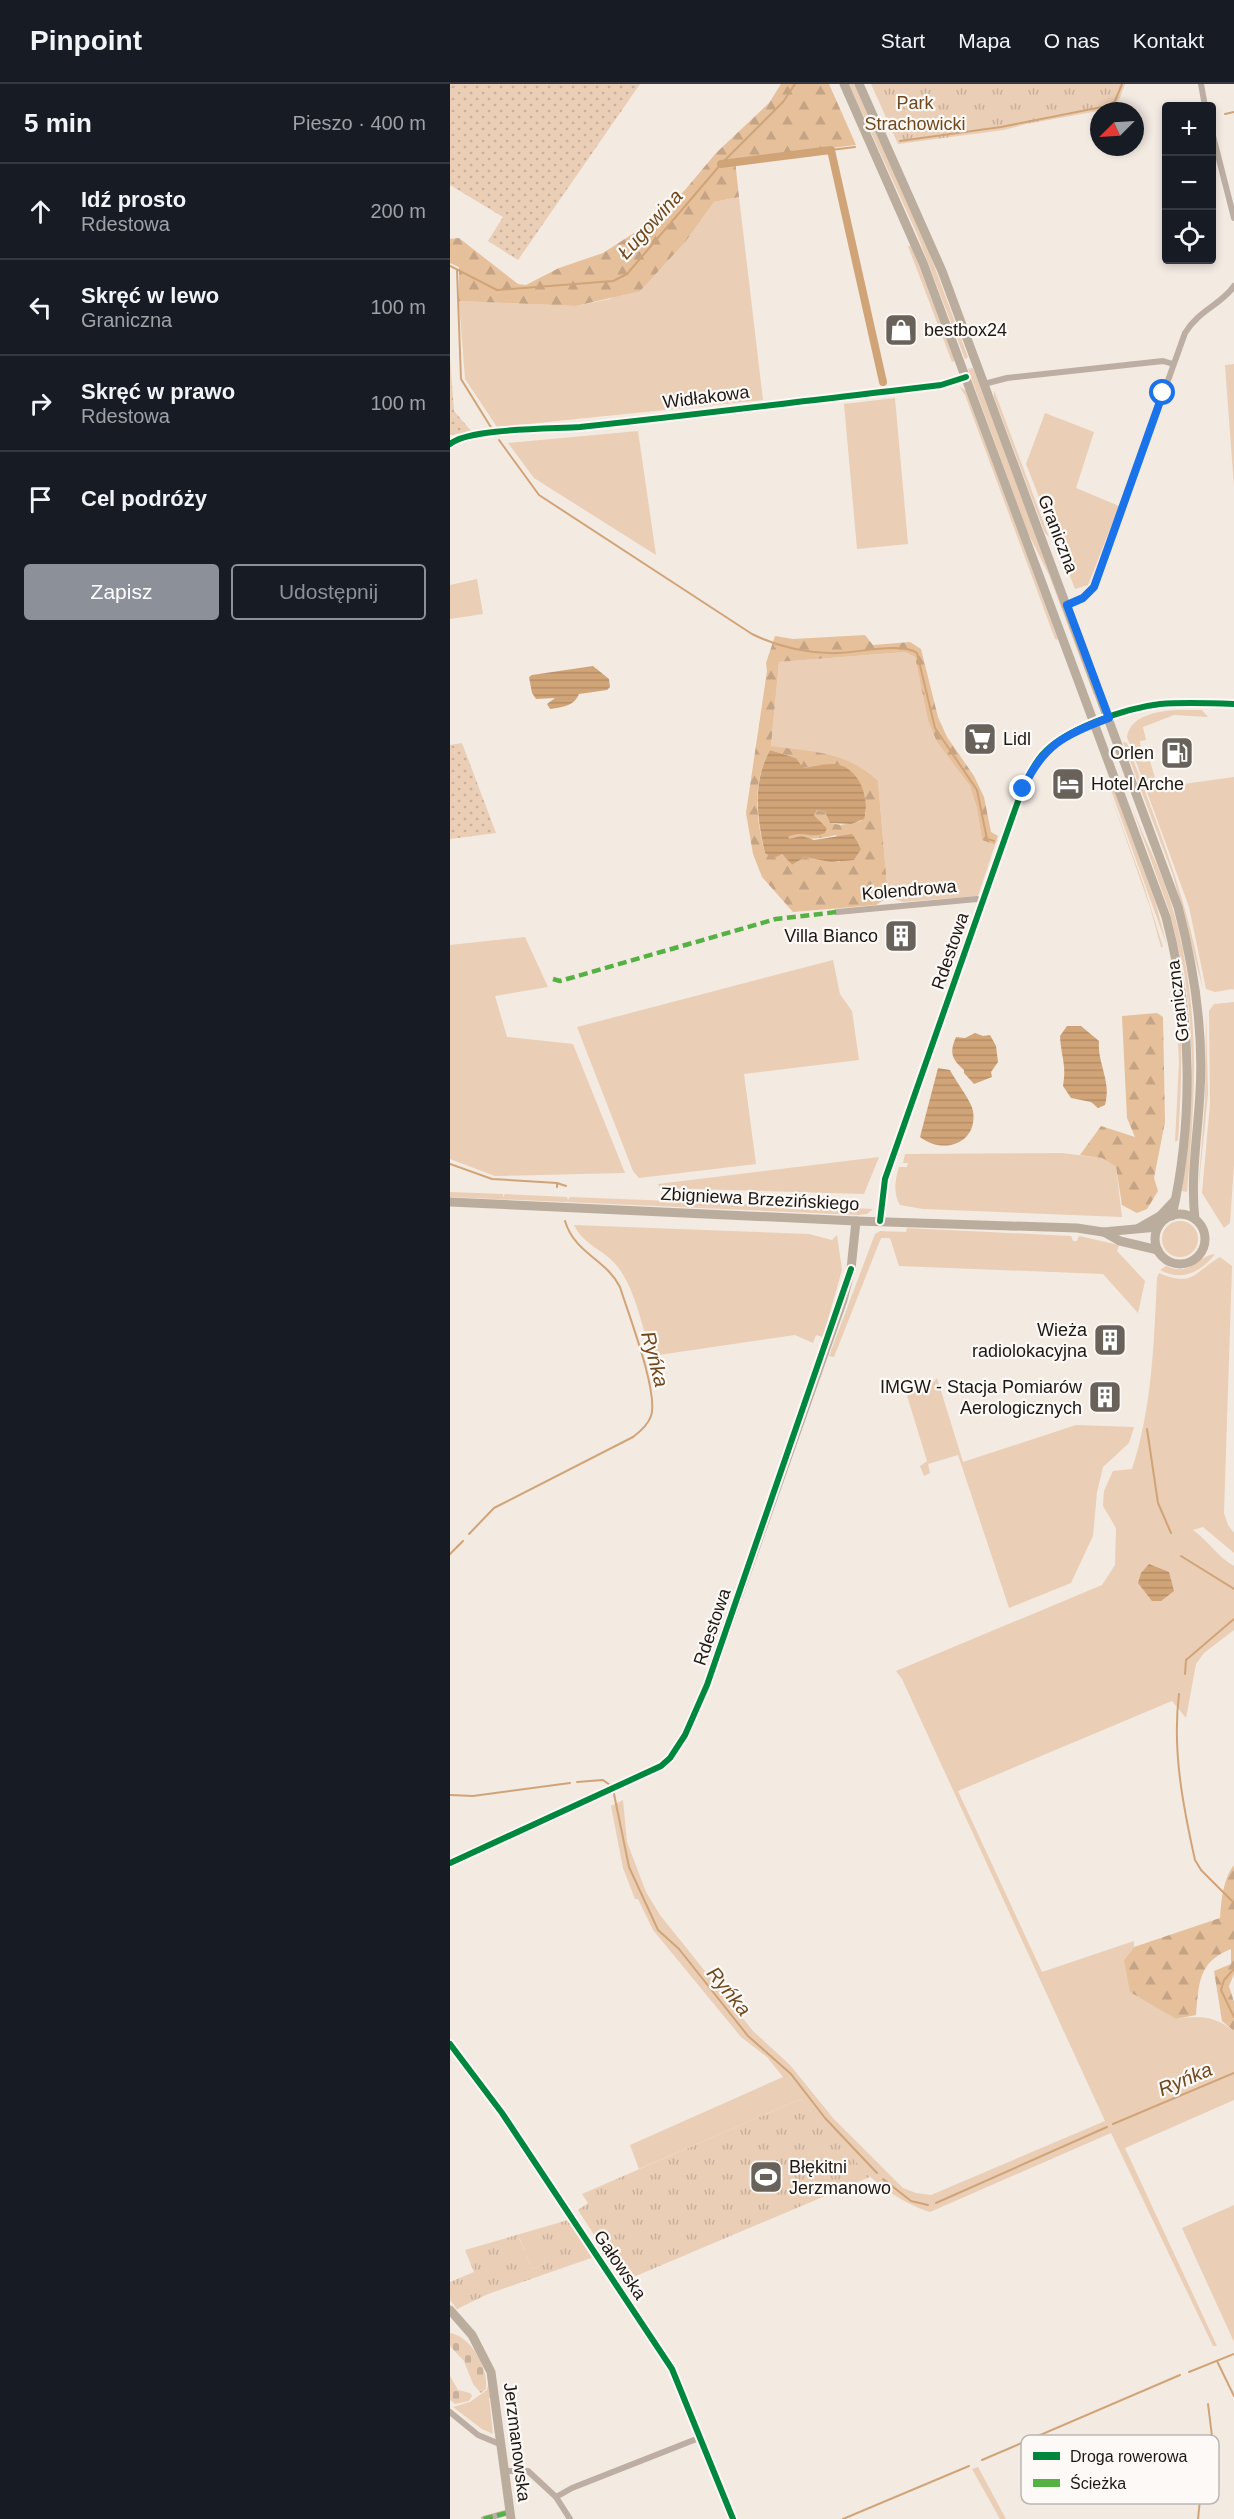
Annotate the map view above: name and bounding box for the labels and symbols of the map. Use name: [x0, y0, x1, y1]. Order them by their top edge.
park label: Park Strachowicki: [864, 93, 966, 134]
north arrow: [1090, 102, 1144, 156]
water label: Ługowina: [613, 185, 687, 263]
shop icon: bestbox24: [883, 312, 919, 348]
place label: bestbox24: [924, 320, 1007, 340]
route start: [1149, 379, 1175, 405]
street label: Widłakowa: [662, 382, 751, 412]
street label: Graniczna: [1034, 492, 1082, 577]
supermarket icon: Lidl: [962, 721, 998, 757]
place label: Lidl: [1003, 729, 1031, 749]
fuel station icon: Orlen: [1159, 735, 1195, 771]
place label: Orlen: [1110, 743, 1154, 763]
hotel icon: Hotel Arche: [1050, 766, 1086, 802]
place label: Hotel Arche: [1091, 774, 1184, 794]
route end: [1009, 775, 1035, 801]
street label: Kolendrowa: [861, 876, 958, 904]
street label: Rdestowa: [928, 909, 973, 992]
building icon: Villa Bianco: [883, 918, 919, 954]
place label: Villa Bianco: [784, 926, 878, 946]
street label: Graniczna: [1163, 958, 1193, 1043]
street label: Zbigniewa Brzezińskiego: [660, 1184, 860, 1214]
place label: Wieża radiolokacyjna: [972, 1320, 1088, 1361]
building icon: Wieża radiolokacyjna: [1092, 1322, 1128, 1358]
water label: Ryńka: [637, 1329, 673, 1389]
place label: IMGW - Stacja Pomiarów Aerologicznych: [880, 1377, 1083, 1418]
building icon: IMGW - Stacja Pomiarów Aerologicznych: [1087, 1379, 1123, 1415]
street label: Rdestowa: [690, 1585, 735, 1668]
water label: Ryńka: [703, 1962, 755, 2020]
water label: Ryńka: [1155, 2058, 1215, 2100]
place label: Błękitni Jerzmanowo: [789, 2157, 891, 2198]
sports icon: Błękitni Jerzmanowo: [748, 2159, 784, 2195]
street label: Gałowska: [590, 2227, 651, 2304]
street label: Jerzmanowska: [500, 2381, 534, 2504]
legend: [1021, 2435, 1219, 2504]
text: Droga rowerowa: [1070, 2448, 1187, 2465]
text: Ścieżka: [1070, 2474, 1126, 2492]

